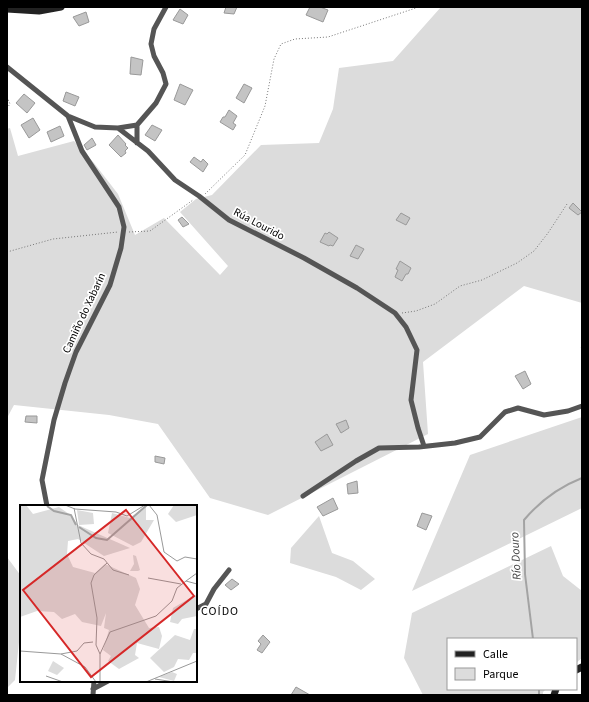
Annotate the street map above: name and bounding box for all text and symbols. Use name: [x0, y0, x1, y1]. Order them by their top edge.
street label: Rúa Lourido: [231, 204, 287, 244]
street label: Camiño do Xabarín: [59, 270, 109, 356]
inset map: [20, 505, 197, 682]
water label: Río Douro: [506, 532, 526, 580]
district label: COÍDO: [201, 603, 239, 620]
legend: [447, 638, 577, 690]
text: Calle: [483, 646, 508, 663]
text: Parque: [483, 666, 519, 683]

